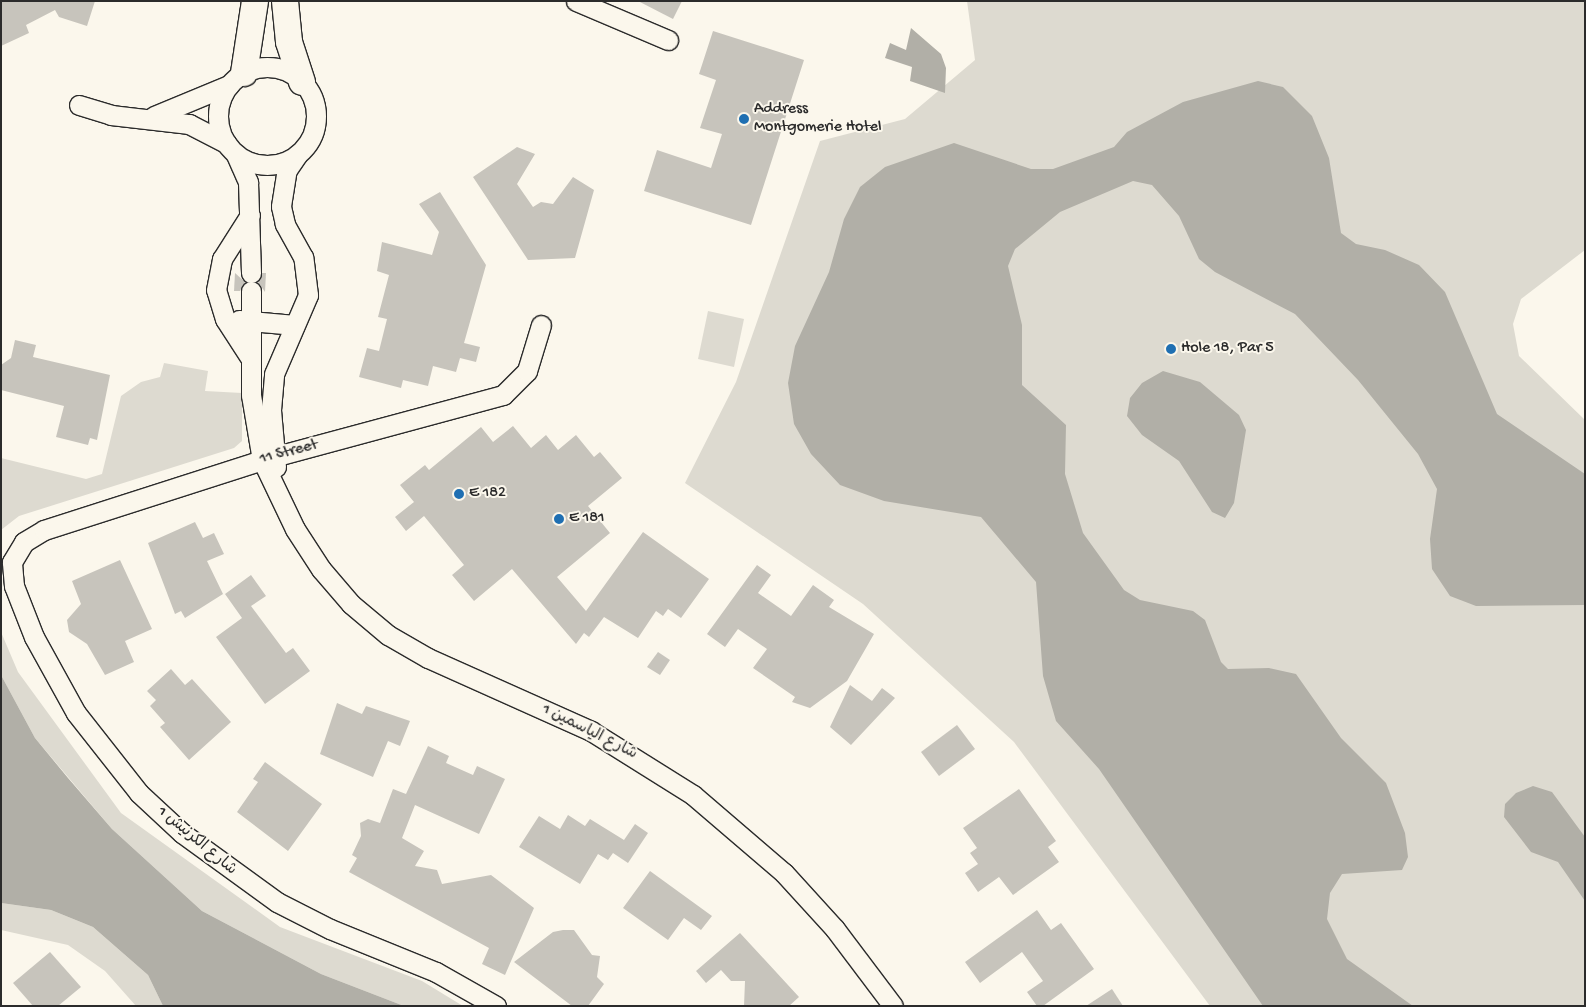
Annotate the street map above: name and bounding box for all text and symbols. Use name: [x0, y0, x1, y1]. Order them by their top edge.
place label: Address Montgomerie Hotel: [754, 100, 881, 138]
marker: Address Montgomerie Hotel: [738, 113, 750, 125]
place label: Hole 18, Par 5: [1181, 339, 1274, 359]
marker: Hole 18, Par 5: [1165, 343, 1177, 355]
street label: 11 Street: [258, 436, 320, 470]
place label: E 182: [469, 484, 506, 504]
marker: E 182: [453, 488, 465, 500]
place label: E 181: [569, 509, 604, 529]
marker: E 181: [553, 513, 565, 525]
street label: شارع الياسمين 1: [538, 701, 640, 765]
street label: شارع الكرنيش 1: [153, 803, 239, 881]

